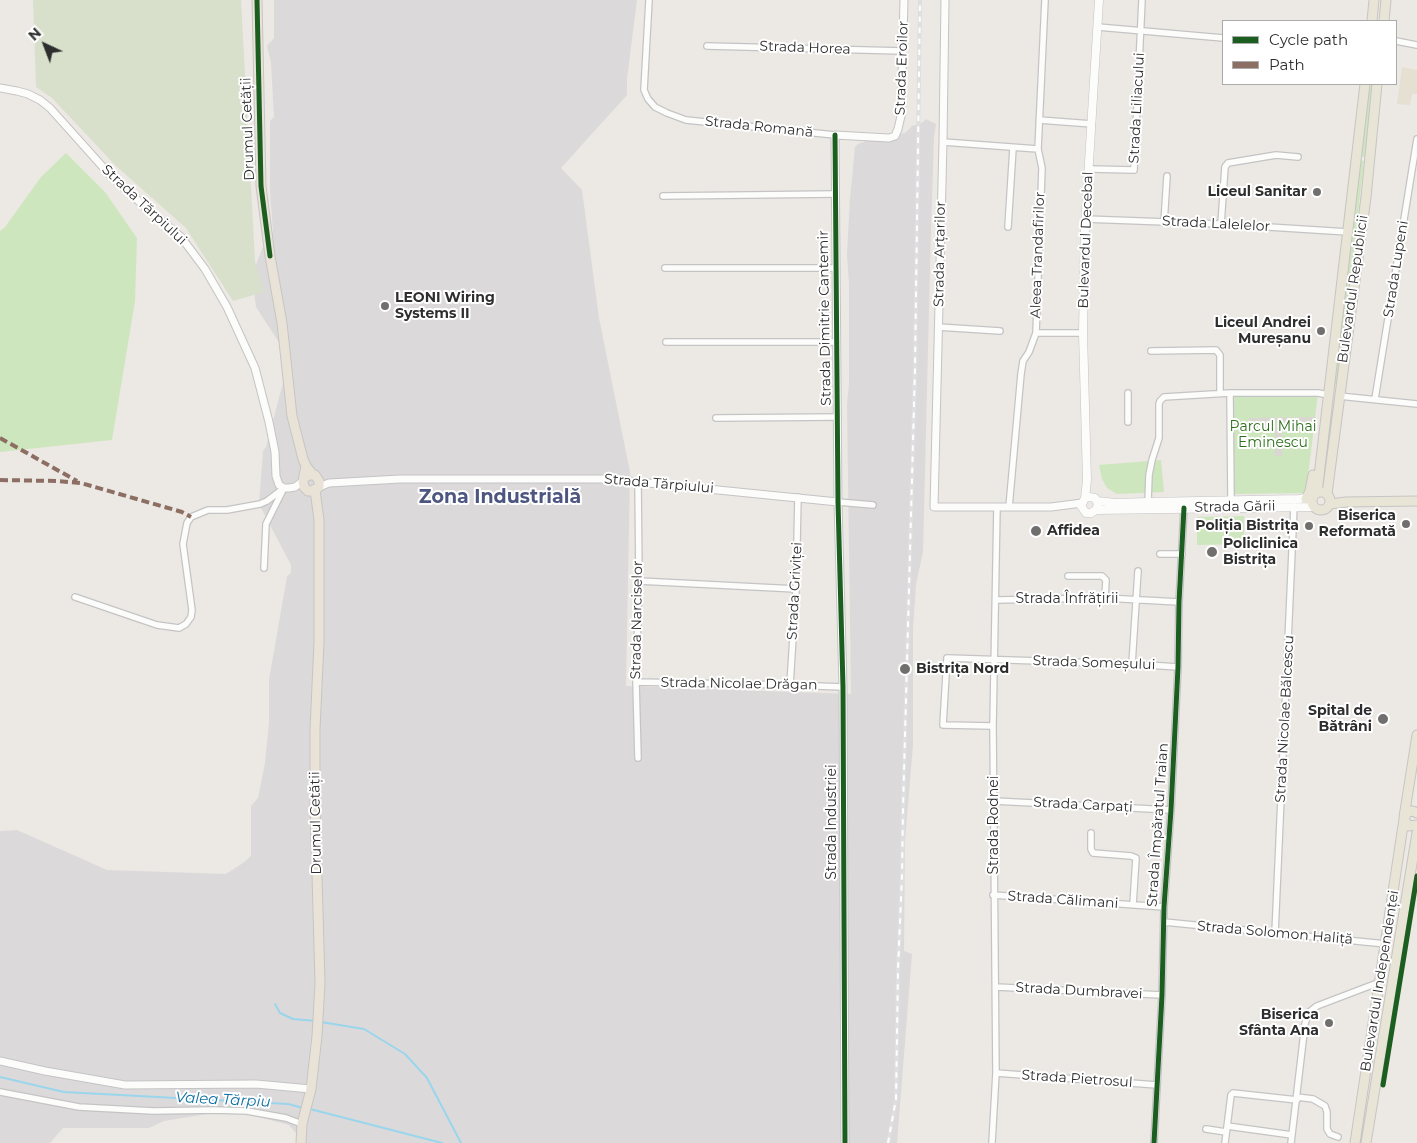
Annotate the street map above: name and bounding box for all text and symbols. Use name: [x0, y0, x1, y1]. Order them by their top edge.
north arrow: [20, 20, 70, 70]
street label: Strada Eroilor: [892, 20, 912, 116]
legend: [1222, 20, 1397, 85]
text: N: [24, 24, 45, 44]
text: Cycle path: [1269, 30, 1348, 49]
street label: Strada Horea: [759, 38, 851, 58]
street label: Strada Liliacului: [1126, 52, 1148, 164]
text: Path: [1269, 55, 1305, 74]
street label: Drumul Cetății: [238, 77, 258, 181]
street label: Strada Romană: [704, 113, 814, 141]
street label: Strada Tărpiului: [98, 161, 190, 249]
street label: Bulevardul Decebal: [1075, 171, 1097, 309]
place label: Liceul Sanitar: [1208, 184, 1307, 200]
marker: Liceul Sanitar: [1311, 186, 1323, 198]
street label: Aleea Trandafirilor: [1027, 191, 1049, 319]
street label: Strada Arțarilor: [931, 201, 949, 307]
street label: Strada Lalelelor: [1162, 213, 1270, 235]
street label: Bulevardul Republicii: [1334, 214, 1372, 364]
street label: Strada Lupeni: [1380, 219, 1412, 319]
street label: Strada Dimitrie Cantemir: [815, 230, 835, 406]
place label: LEONI Wiring Systems II: [395, 290, 495, 322]
marker: LEONI Wiring Systems II: [379, 300, 391, 312]
place label: Liceul Andrei Mureșanu: [1214, 315, 1311, 348]
marker: Liceul Andrei Mureșanu: [1315, 325, 1327, 337]
park label: Parcul Mihai Eminescu: [1230, 419, 1316, 452]
street label: Strada Tărpiului: [603, 471, 715, 497]
district label: Zona Industrială: [419, 486, 581, 508]
street label: Strada Gării: [1194, 498, 1276, 516]
place label: Biserica Reformată: [1319, 508, 1396, 540]
place label: Poliția Bistrița: [1195, 518, 1299, 534]
marker: Biserica Reformată: [1400, 518, 1412, 530]
marker: Poliția Bistrița: [1303, 520, 1315, 532]
place label: Affidea: [1047, 523, 1100, 539]
marker: Affidea: [1029, 524, 1043, 538]
place label: Policlinica Bistrița: [1223, 536, 1298, 568]
street label: Strada Griviței: [784, 542, 806, 640]
marker: Policlinica Bistrița: [1205, 545, 1219, 559]
street label: Strada Narciselor: [628, 560, 646, 680]
street label: Strada Înfrățirii: [1015, 591, 1119, 607]
street label: Strada Nicolae Bălcescu: [1272, 635, 1298, 803]
street label: Strada Someșului: [1032, 652, 1156, 674]
place label: Bistrița Nord: [916, 661, 1009, 677]
marker: Bistrița Nord: [898, 662, 912, 676]
street label: Strada Nicolae Drăgan: [660, 674, 818, 694]
place label: Spital de Bătrâni: [1308, 703, 1372, 736]
marker: Spital de Bătrâni: [1376, 712, 1390, 726]
street label: Strada Împăratul Traian: [1144, 742, 1172, 908]
street label: Strada Industriei: [824, 764, 840, 880]
street label: Drumul Cetății: [307, 771, 325, 875]
street label: Strada Rodnei: [986, 775, 1002, 875]
street label: Strada Carpați: [1033, 794, 1133, 816]
street label: Strada Călimani: [1007, 888, 1119, 912]
street label: Bulevardul Independenței: [1357, 889, 1403, 1073]
street label: Strada Solomon Haliță: [1196, 918, 1354, 948]
street label: Strada Dumbravei: [1015, 979, 1143, 1003]
place label: Biserica Sfânta Ana: [1239, 1007, 1319, 1040]
marker: Biserica Sfânta Ana: [1323, 1017, 1335, 1029]
street label: Strada Pietrosul: [1021, 1067, 1133, 1091]
water label: Valea Tărpiu: [175, 1089, 271, 1111]

